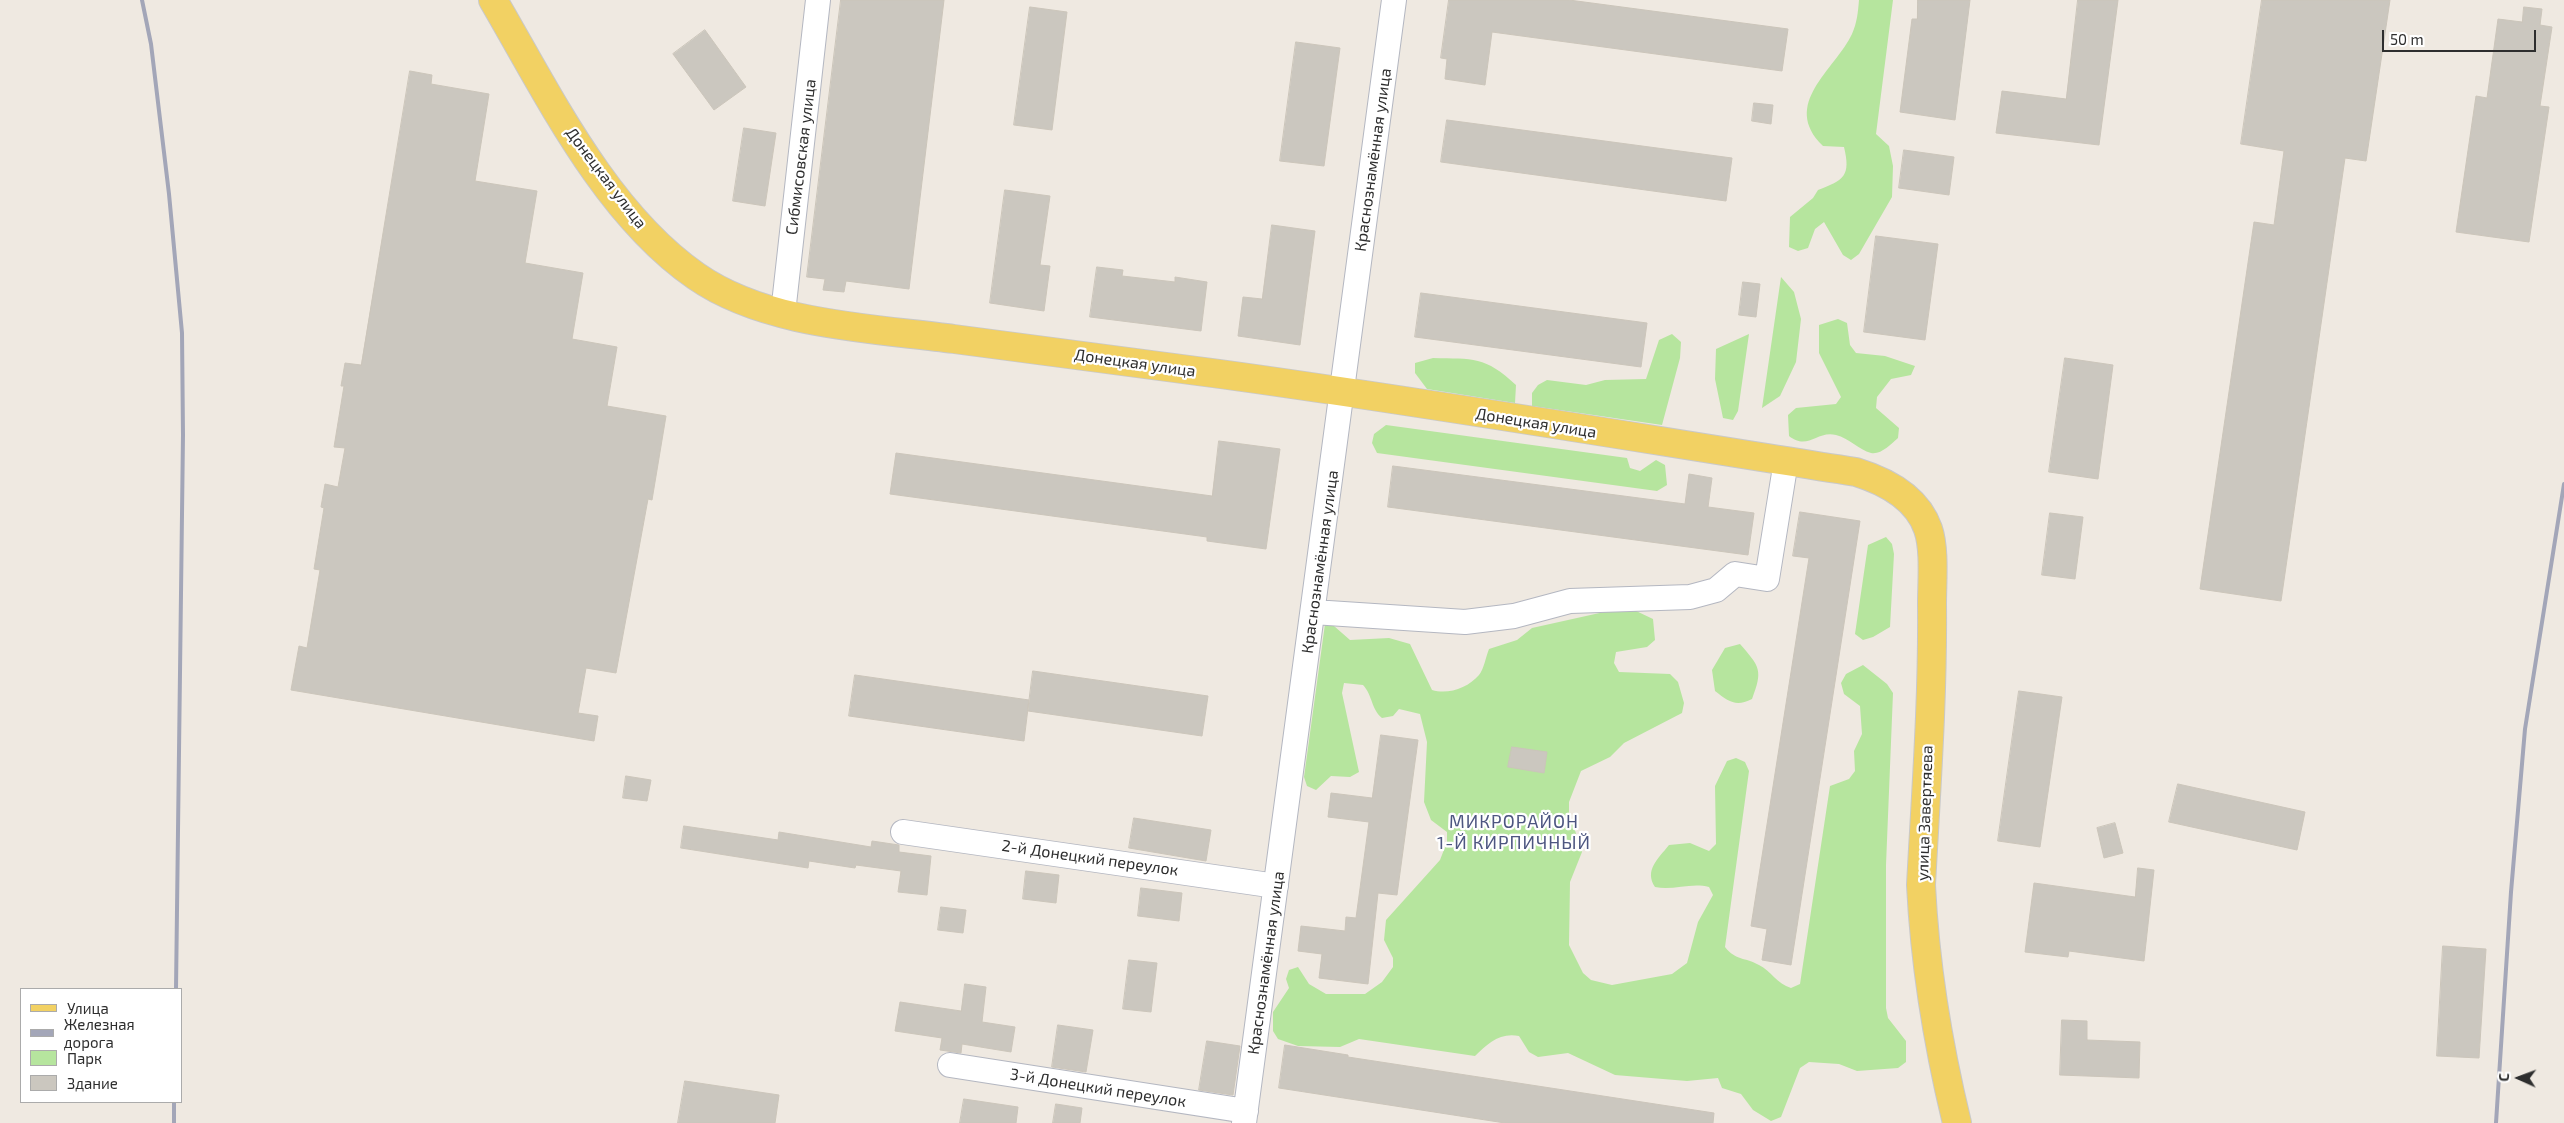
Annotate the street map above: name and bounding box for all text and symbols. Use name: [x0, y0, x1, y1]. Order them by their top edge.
scale bar: [2384, 20, 2538, 52]
text: 50 m: [2390, 30, 2424, 48]
street label: Краснознамённая улица: [1351, 67, 1395, 253]
street label: Сибмисовская улица: [782, 78, 820, 236]
street label: Донецкая улица: [562, 123, 650, 233]
street label: Донецкая улица: [1073, 345, 1197, 381]
street label: Донецкая улица: [1474, 404, 1598, 442]
street label: Краснознамённая улица: [1298, 469, 1342, 655]
street label: улица Завертяева: [1913, 745, 1937, 881]
district label: МИКРОРАЙОН 1-Й КИРПИЧНЫЙ: [1435, 811, 1593, 854]
street label: 2-й Донецкий переулок: [1000, 836, 1180, 880]
street label: Краснознамённая улица: [1244, 870, 1288, 1056]
legend: [20, 988, 182, 1103]
text: Улица: [67, 999, 109, 1017]
text: Железная дорога: [64, 1015, 135, 1051]
text: Парк: [67, 1049, 102, 1067]
north arrow: [2494, 1053, 2544, 1103]
street label: 3-й Донецкий переулок: [1009, 1065, 1187, 1111]
text: С: [2495, 1073, 2512, 1082]
text: Здание: [67, 1074, 118, 1092]

